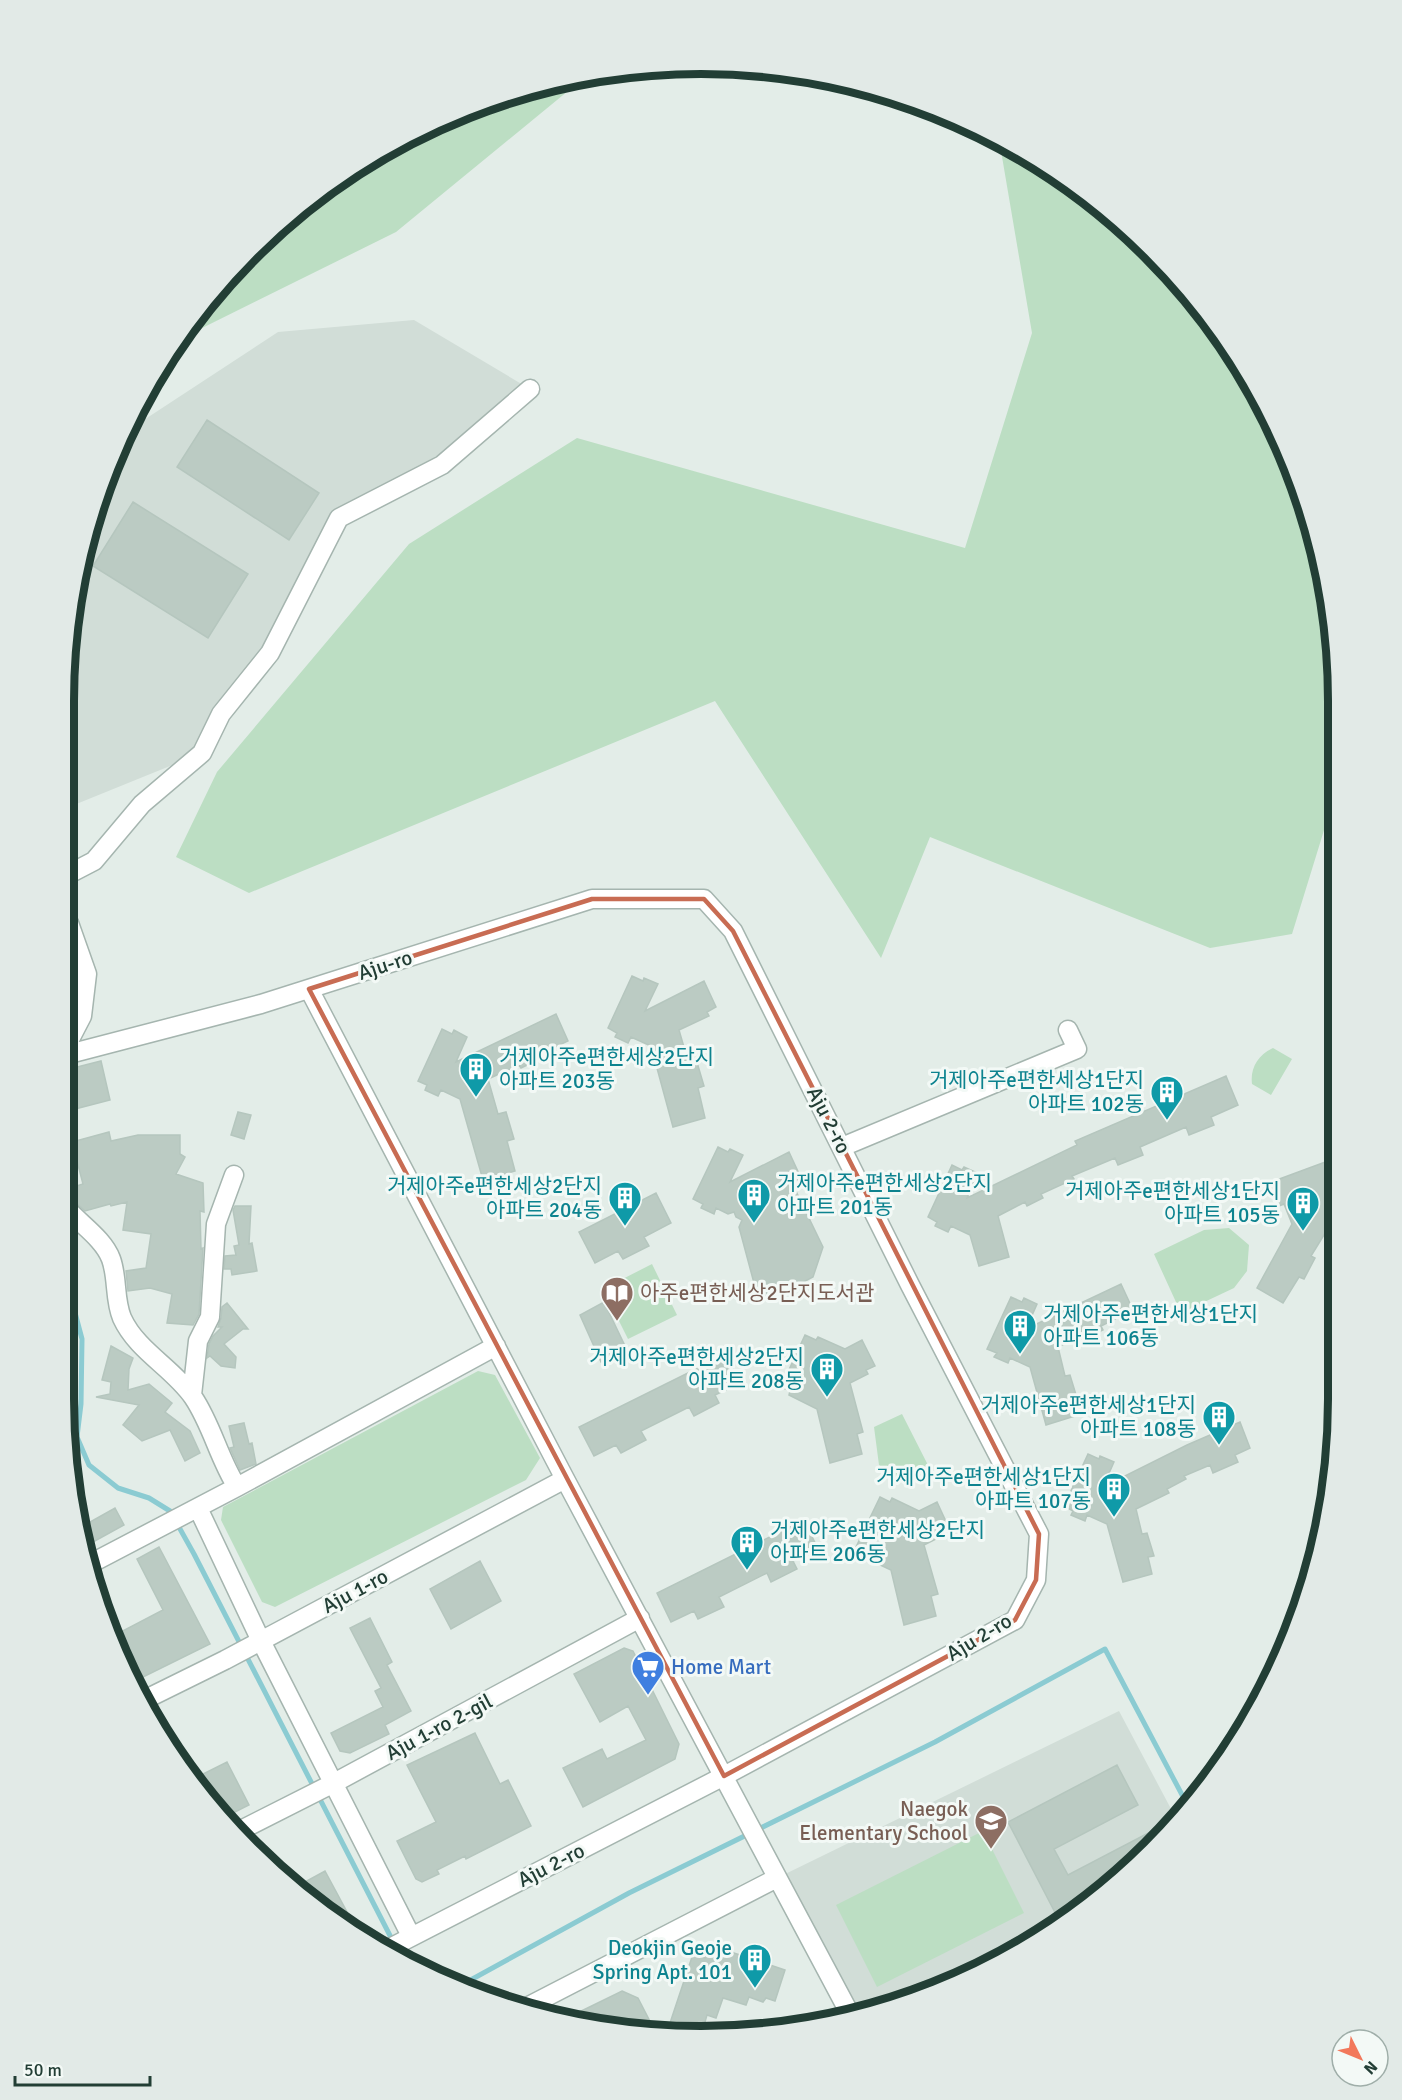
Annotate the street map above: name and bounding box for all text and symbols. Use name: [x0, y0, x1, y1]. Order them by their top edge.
street label: Aju-ro: [354, 944, 416, 986]
place label: 거제아주e편한세상2단지 아파트 203동: [499, 1044, 714, 1094]
building icon: 거제아주e편한세상2단지 아파트 203동: [458, 1051, 494, 1098]
place label: 거제아주e편한세상1단지 아파트 102동: [929, 1067, 1144, 1117]
building icon: 거제아주e편한세상1단지 아파트 102동: [1149, 1074, 1185, 1121]
street label: Aju 2-ro: [801, 1082, 857, 1158]
place label: 거제아주e편한세상2단지 아파트 201동: [777, 1170, 992, 1220]
place label: 거제아주e편한세상2단지 아파트 204동: [387, 1173, 602, 1223]
building icon: 거제아주e편한세상2단지 아파트 201동: [736, 1177, 772, 1224]
place label: 거제아주e편한세상1단지 아파트 105동: [1065, 1178, 1280, 1228]
building icon: 거제아주e편한세상2단지 아파트 204동: [607, 1180, 643, 1227]
building icon: 거제아주e편한세상1단지 아파트 105동: [1285, 1185, 1321, 1232]
library icon: 아주e편한세상2단지도서관: [599, 1275, 635, 1322]
place label: 아주e편한세상2단지도서관: [640, 1280, 874, 1306]
place label: 거제아주e편한세상1단지 아파트 106동: [1043, 1301, 1258, 1351]
building icon: 거제아주e편한세상1단지 아파트 106동: [1002, 1308, 1038, 1355]
place label: 거제아주e편한세상2단지 아파트 208동: [589, 1344, 804, 1394]
building icon: 거제아주e편한세상2단지 아파트 208동: [809, 1351, 845, 1398]
place label: 거제아주e편한세상1단지 아파트 108동: [981, 1392, 1196, 1442]
building icon: 거제아주e편한세상1단지 아파트 108동: [1201, 1399, 1237, 1446]
place label: 거제아주e편한세상1단지 아파트 107동: [876, 1464, 1091, 1514]
building icon: 거제아주e편한세상1단지 아파트 107동: [1096, 1471, 1132, 1518]
place label: 거제아주e편한세상2단지 아파트 206동: [770, 1517, 985, 1567]
building icon: 거제아주e편한세상2단지 아파트 206동: [729, 1524, 765, 1571]
street label: Aju 1-ro: [318, 1563, 392, 1619]
street label: Aju 2-ro: [942, 1607, 1016, 1667]
supermarket icon: Home Mart: [630, 1649, 666, 1696]
place label: Home Mart: [671, 1654, 771, 1680]
street label: Aju 1-ro 2-gil: [381, 1688, 497, 1766]
place label: Naegok Elementary School: [799, 1796, 968, 1846]
school or university icon: Naegok Elementary School: [973, 1803, 1009, 1850]
street label: Aju 2-ro: [513, 1837, 589, 1893]
place label: Deokjin Geoje Spring Apt. 101: [593, 1935, 732, 1985]
building icon: Deokjin Geoje Spring Apt. 101: [737, 1942, 773, 1989]
north arrow: [1330, 2028, 1390, 2088]
scale bar: [15, 2049, 150, 2087]
text: N: [1359, 2057, 1381, 2078]
text: 50 m: [24, 2059, 62, 2081]

